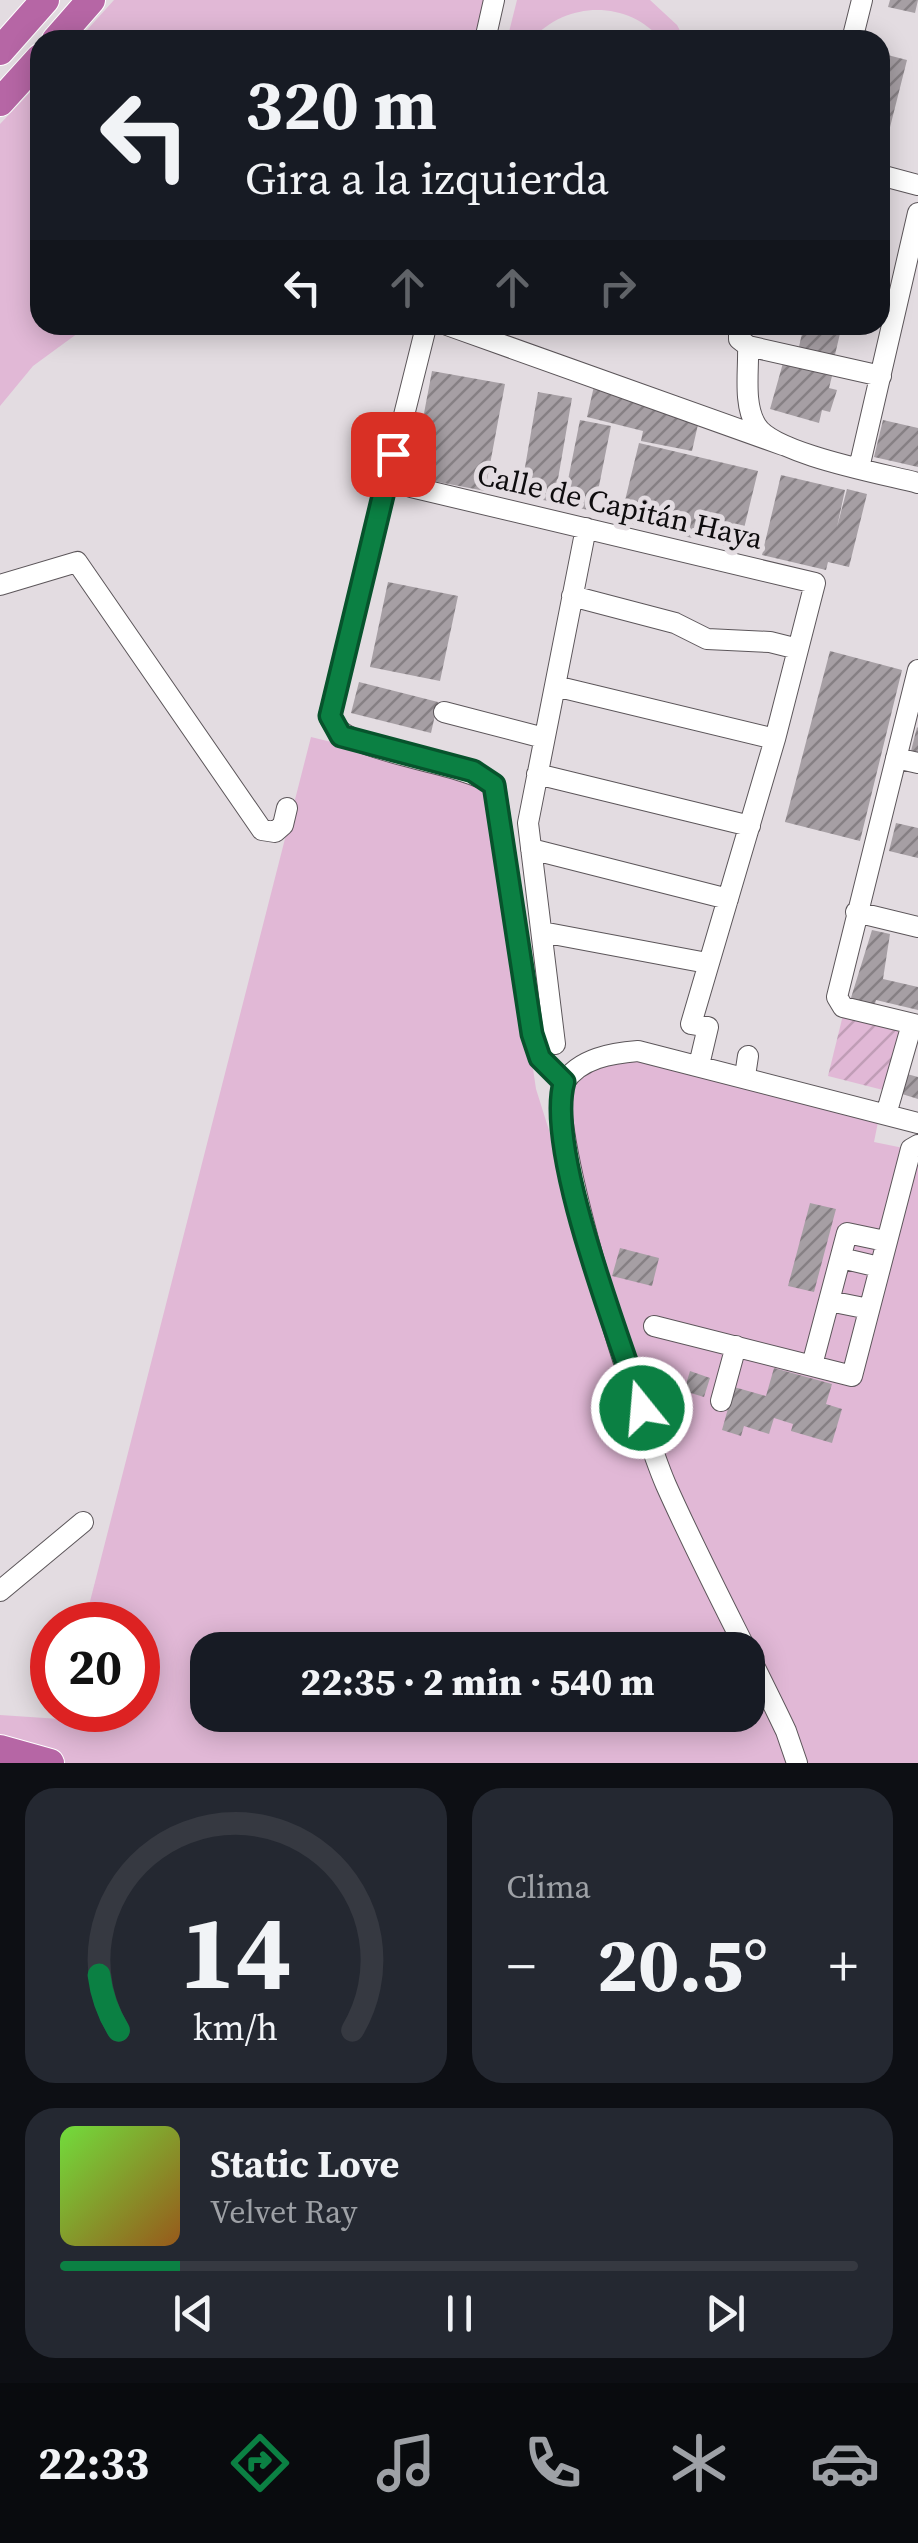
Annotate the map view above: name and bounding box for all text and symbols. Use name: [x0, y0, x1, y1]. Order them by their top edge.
text: 320 m: [245, 56, 437, 152]
icon: left: [80, 70, 210, 200]
text: Gira a la izquierda: [245, 147, 609, 209]
icon: left: [275, 260, 330, 315]
icon: ahead: [380, 260, 435, 315]
icon: ahead: [485, 260, 540, 315]
icon: right: [590, 260, 645, 315]
pin: [351, 412, 436, 497]
icon: arrive: [366, 427, 421, 482]
street label: Calle de Capitán Haya: [473, 453, 768, 559]
position arrow: [590, 1356, 694, 1460]
speed limit sign: 20: [30, 1602, 160, 1732]
text: 22:35 · 2 min · 540 m: [300, 1656, 655, 1708]
text: Clima: [507, 1865, 591, 1909]
text: 14: [179, 1880, 292, 2023]
text: 20.5°: [597, 1913, 768, 2016]
text: −: [507, 1928, 536, 2003]
text: +: [829, 1928, 858, 2003]
text: km/h: [193, 2003, 278, 2052]
text: Static Love: [210, 2138, 399, 2190]
text: Velvet Ray: [210, 2190, 357, 2234]
icon: previous: [166, 2286, 221, 2341]
icon: pause: [432, 2286, 487, 2341]
icon: next: [698, 2286, 753, 2341]
icon: directions: [225, 2428, 295, 2498]
icon: music: [371, 2428, 441, 2498]
icon: phone: [518, 2428, 588, 2498]
icon: climate: [664, 2428, 734, 2498]
icon: car: [810, 2428, 880, 2498]
text: 22:33: [38, 2432, 149, 2494]

